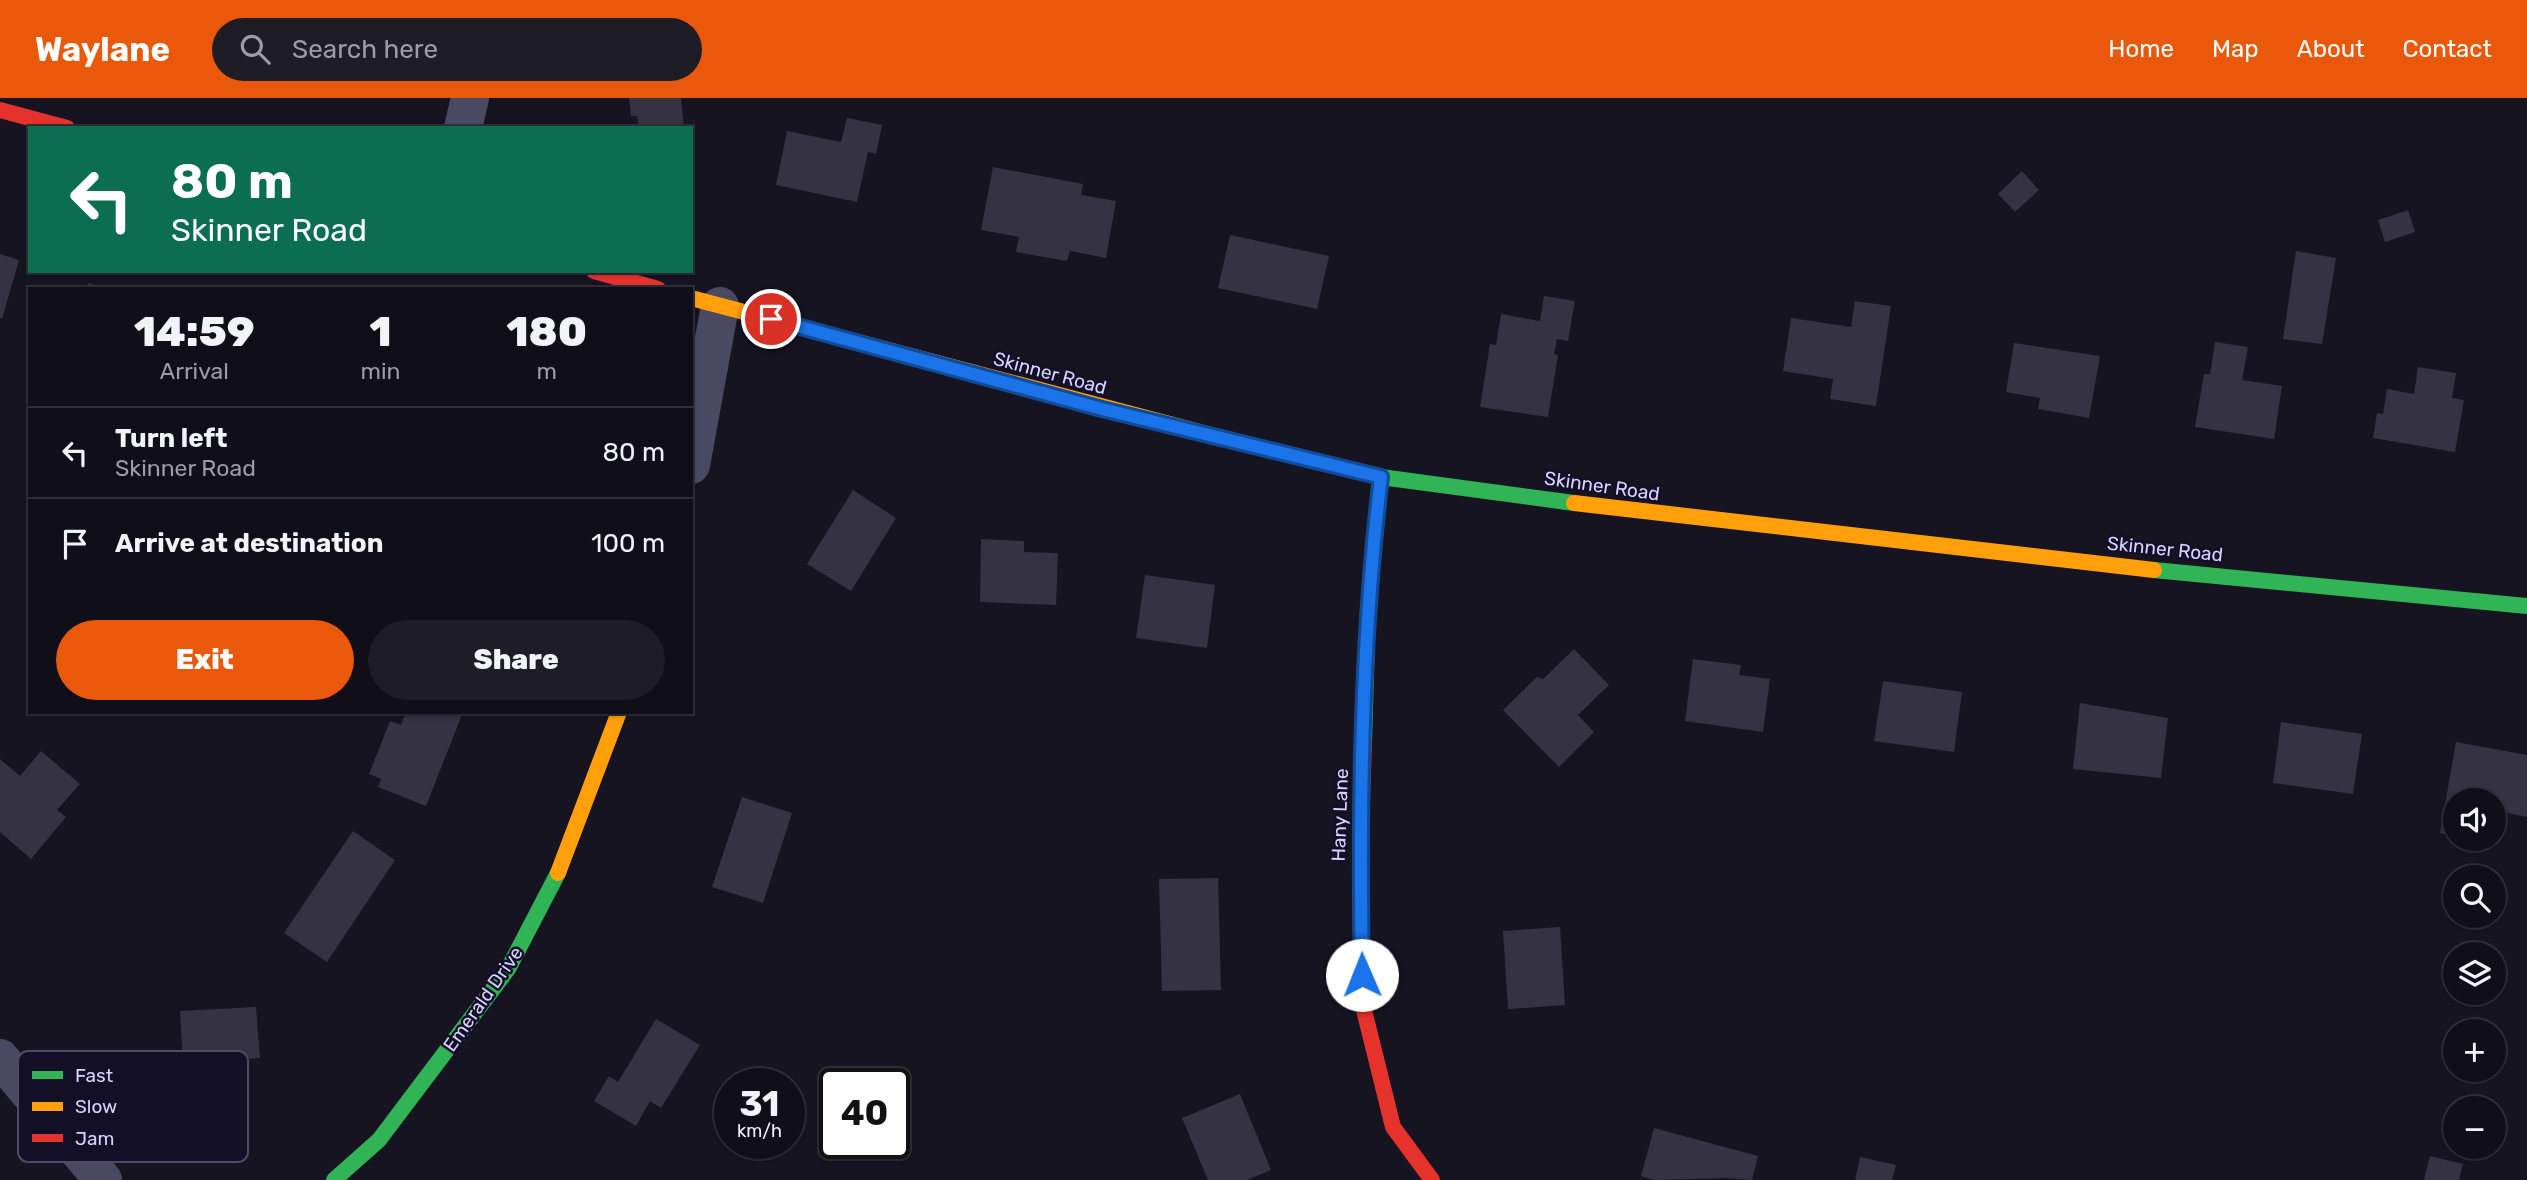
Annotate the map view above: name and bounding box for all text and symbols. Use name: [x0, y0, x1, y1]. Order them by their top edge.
search box: [212, 18, 702, 81]
text: Waylane: [35, 30, 170, 69]
icon: search: [236, 30, 274, 68]
text: Search here: [292, 34, 438, 65]
text: Home: [2108, 35, 2174, 63]
text: Map: [2212, 35, 2259, 63]
text: About: [2297, 35, 2365, 63]
text: Contact: [2403, 35, 2492, 63]
text: 80 m: [171, 152, 293, 210]
icon: left: [56, 154, 147, 245]
text: Skinner Road: [171, 211, 367, 249]
pin: [741, 289, 801, 349]
icon: arrive: [752, 300, 790, 338]
text: 14:59: [134, 307, 255, 357]
text: 1: [369, 307, 392, 357]
text: 180: [506, 307, 587, 357]
street label: Skinner Road: [991, 347, 1109, 399]
text: Arrival: [160, 357, 229, 385]
text: min: [361, 357, 400, 385]
text: m: [536, 357, 557, 385]
text: Turn left: [115, 423, 227, 454]
icon: left: [56, 434, 94, 472]
text: 80 m: [602, 437, 665, 468]
text: Skinner Road: [115, 454, 256, 482]
street label: Skinner Road: [1543, 467, 1661, 505]
icon: arrive: [56, 525, 94, 563]
text: Arrive at destination: [115, 528, 383, 559]
text: 100 m: [591, 528, 665, 559]
street label: Skinner Road: [2106, 531, 2224, 567]
button: Exit: [56, 620, 354, 700]
button: Share: [368, 620, 665, 700]
street label: Hany Lane: [1327, 768, 1353, 862]
map controls: [2443, 788, 2506, 1159]
button: sound: [2443, 788, 2506, 851]
button: search: [2443, 865, 2506, 928]
position arrow: [1325, 938, 1399, 1012]
street label: Emerald Drive: [438, 942, 528, 1056]
button: layers: [2443, 942, 2506, 1005]
button: +: [2443, 1019, 2506, 1082]
legend: [18, 1051, 248, 1162]
text: Fast: [75, 1064, 114, 1087]
speed limit sign: 40: [819, 1068, 910, 1159]
text: 31: [740, 1083, 779, 1125]
text: Slow: [75, 1095, 117, 1118]
button: −: [2443, 1096, 2506, 1159]
text: km/h: [737, 1120, 782, 1142]
text: Jam: [75, 1127, 114, 1150]

